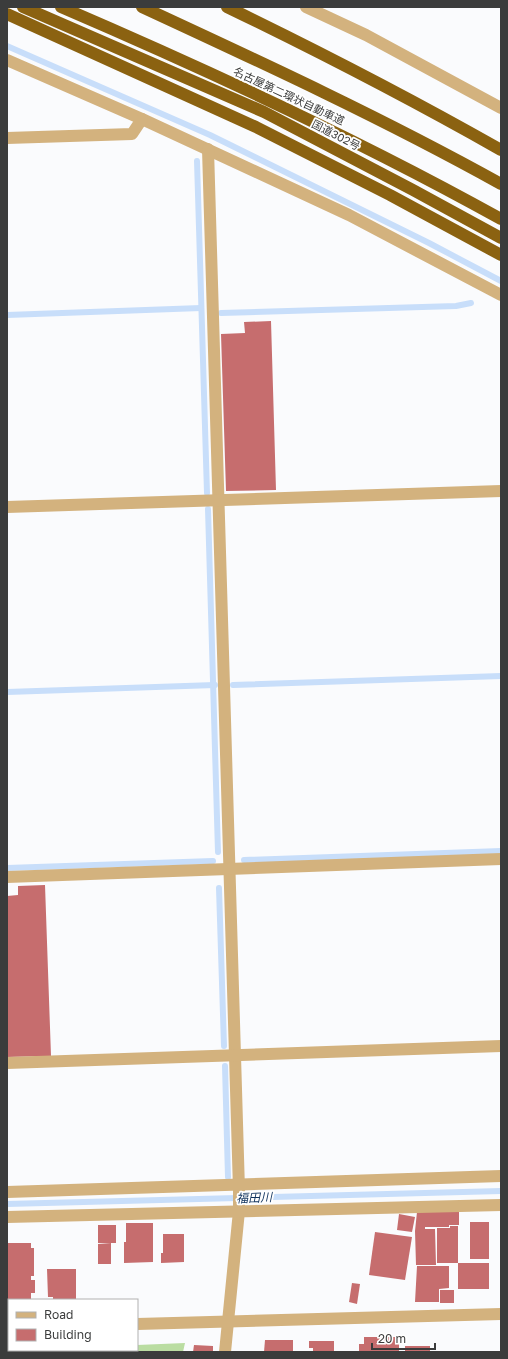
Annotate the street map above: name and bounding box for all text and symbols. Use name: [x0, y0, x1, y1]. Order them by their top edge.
street label: 名古屋第二環状自動車道: [232, 64, 347, 127]
street label: 国道302号: [310, 117, 363, 152]
water label: 福田川: [236, 1189, 274, 1206]
legend: [8, 1299, 138, 1351]
text: Road: [44, 1307, 73, 1322]
scale bar: [372, 1325, 435, 1351]
text: Building: [44, 1327, 92, 1342]
text: 20 m: [378, 1331, 406, 1346]

